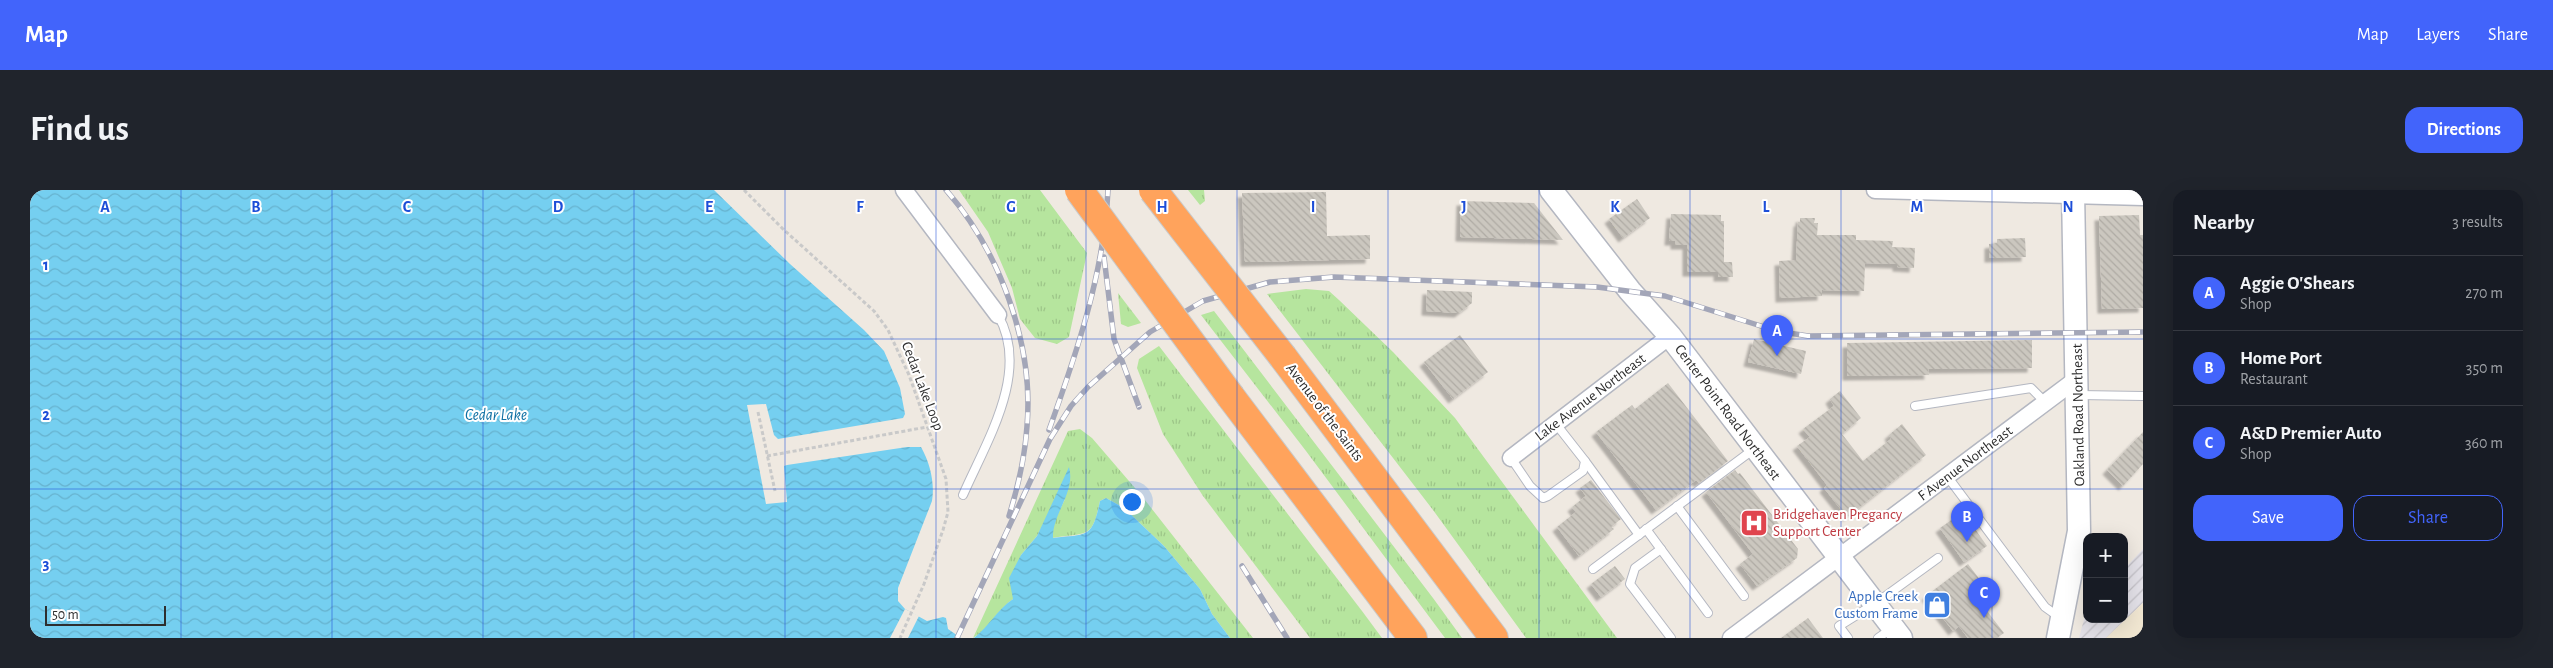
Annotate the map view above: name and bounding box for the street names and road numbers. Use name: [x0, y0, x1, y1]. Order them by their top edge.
street label: Cedar Lake Loop: [899, 340, 946, 433]
street label: Center Point Road Northeast: [1672, 342, 1783, 483]
street label: Oakland Road Northeast: [2070, 343, 2087, 487]
street label: Lake Avenue Northeast: [1532, 351, 1649, 444]
street label: Avenue of the Saints: [1283, 361, 1366, 464]
street label: F Avenue Northeast: [1915, 423, 2015, 504]

